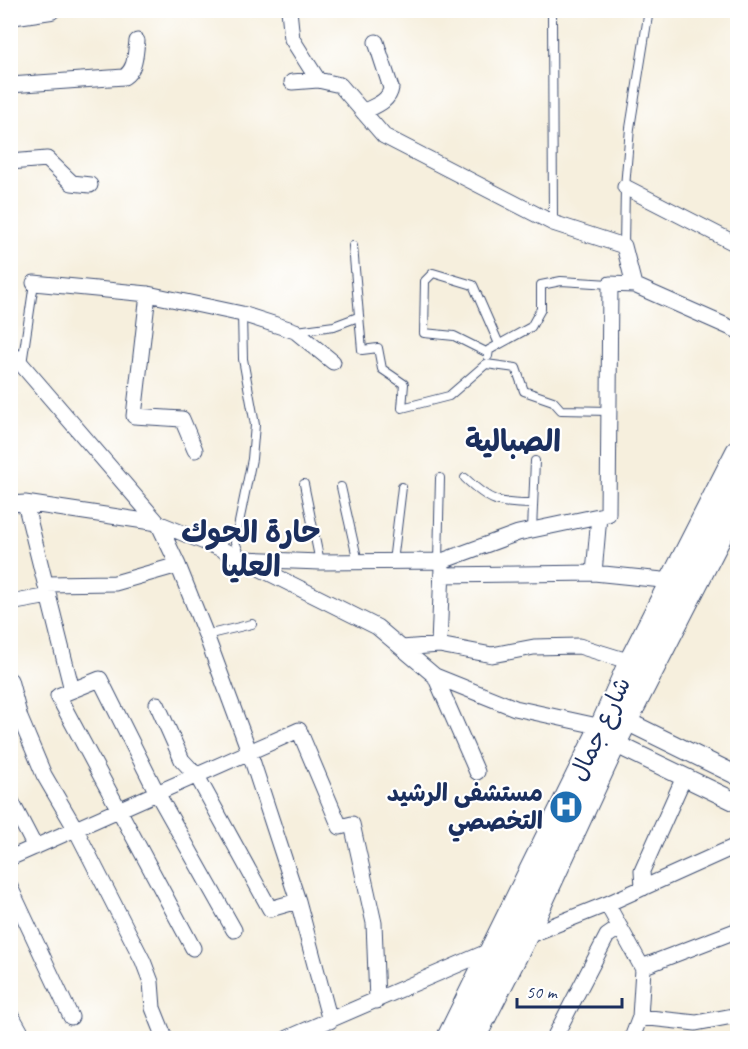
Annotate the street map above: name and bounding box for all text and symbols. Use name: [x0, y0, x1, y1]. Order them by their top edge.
district label: الصبالية: [465, 422, 561, 460]
district label: حارة الحوك العليا: [181, 513, 321, 585]
street label: شارع جمال: [563, 672, 639, 787]
place label: مستشفى الرشيد التخصصي: [387, 778, 543, 842]
hospital icon: مستشفى الرشيد التخصصي: [548, 789, 584, 825]
scale bar: [517, 971, 622, 1009]
text: 50 m: [526, 981, 559, 1003]

